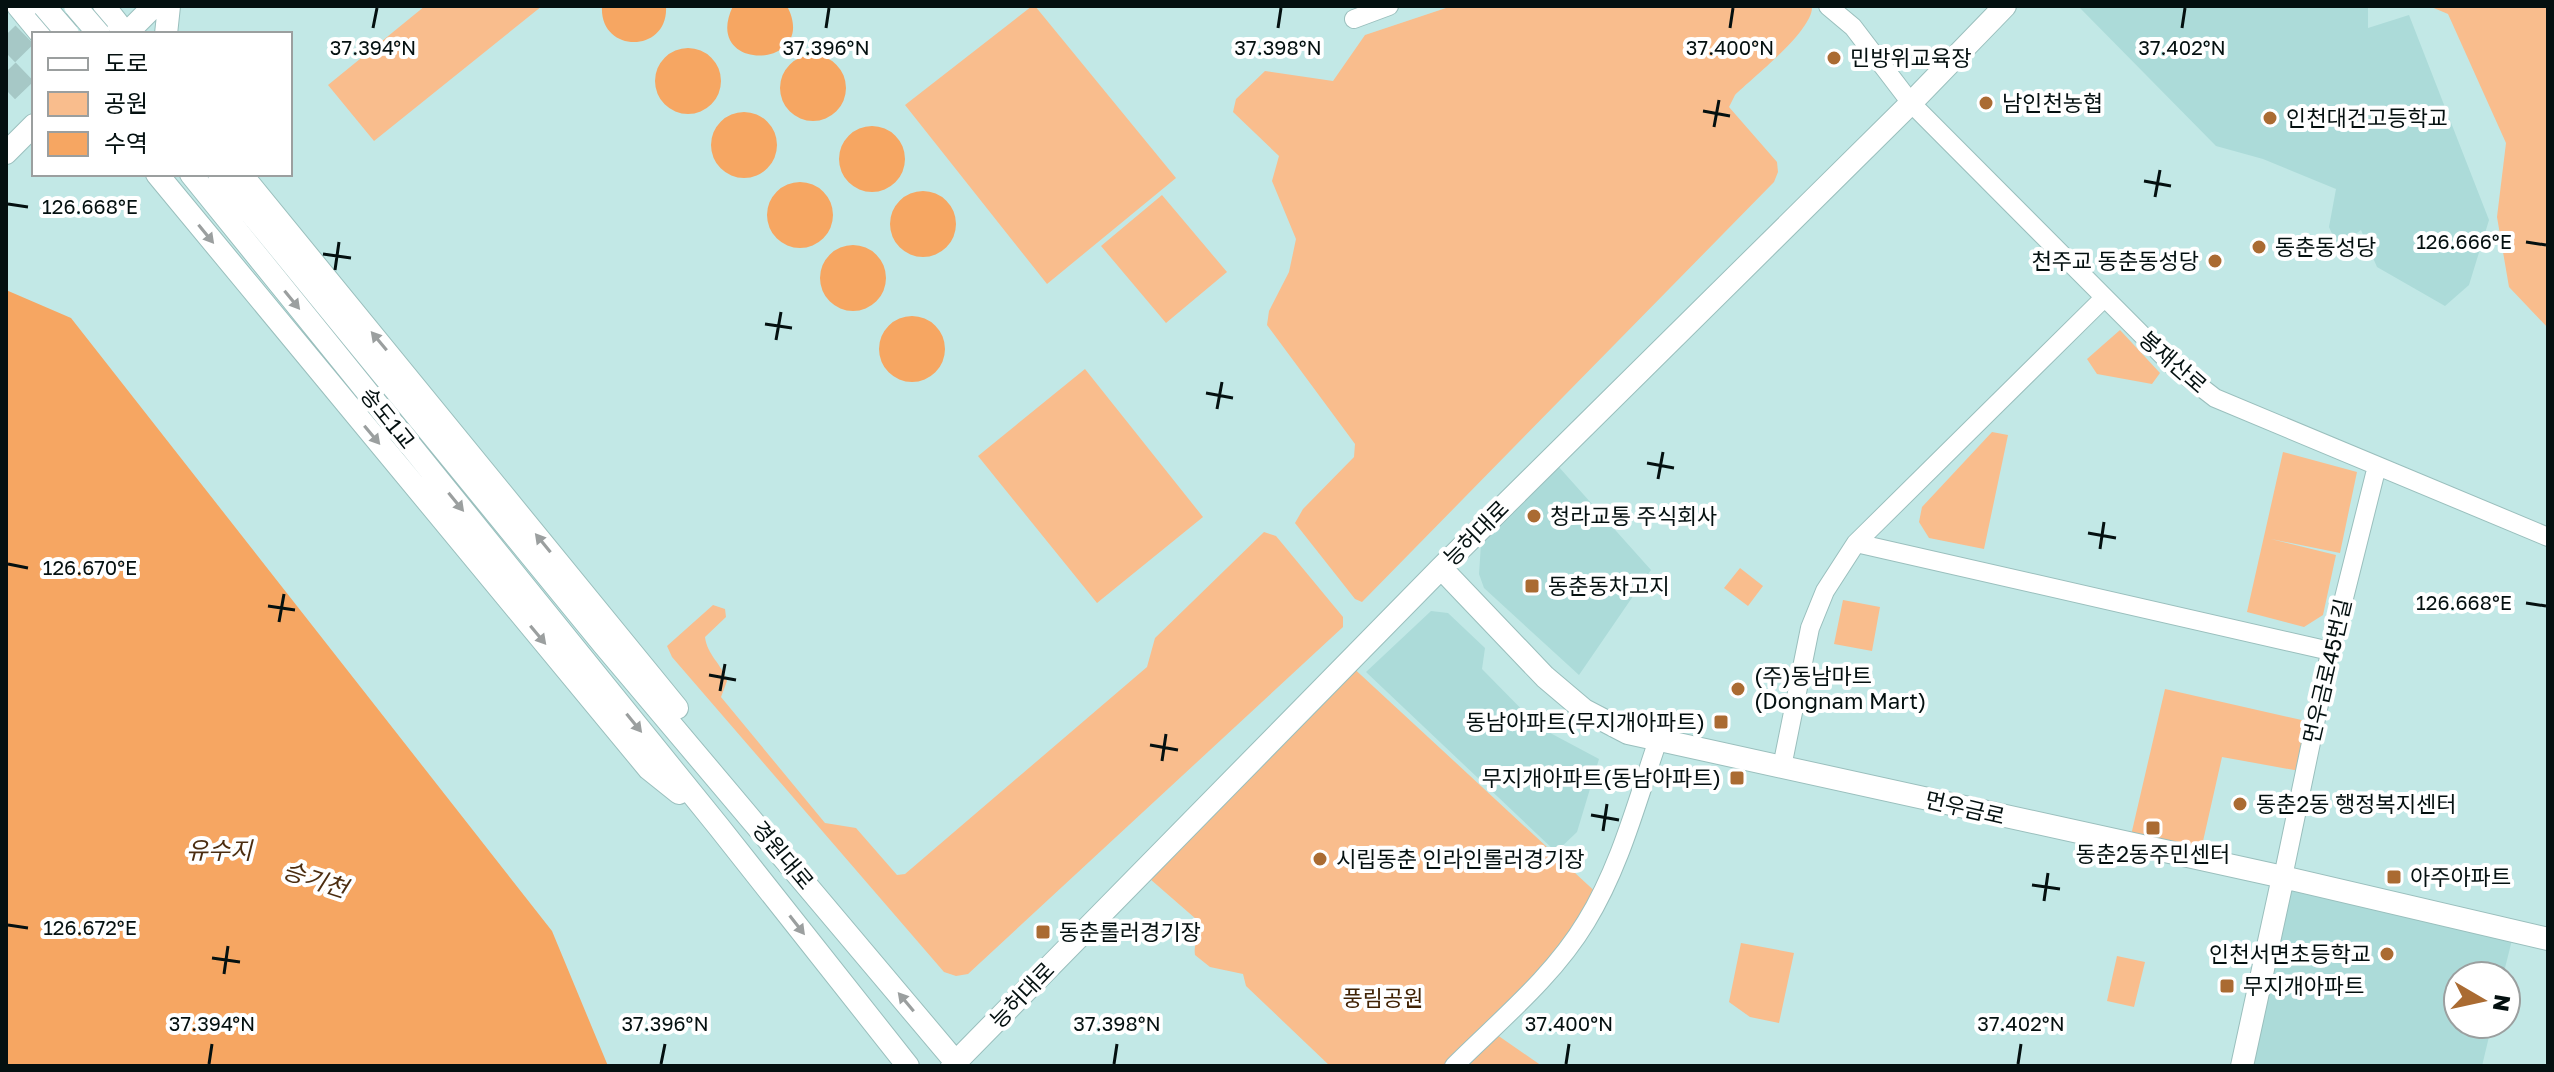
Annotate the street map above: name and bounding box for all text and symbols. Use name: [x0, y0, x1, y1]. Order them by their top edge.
legend: [32, 32, 292, 176]
text: 37.394°N: [330, 35, 416, 59]
text: 37.396°N: [782, 35, 870, 59]
text: 37.398°N: [1234, 35, 1322, 59]
text: 37.400°N: [1686, 35, 1774, 59]
text: 37.402°N: [2138, 35, 2226, 59]
place label: 민방위교육장: [1850, 44, 1971, 71]
text: 도로: [104, 48, 148, 77]
marker: 민방위교육장: [1825, 49, 1843, 67]
text: 공원: [104, 88, 148, 117]
place label: 남인천농협: [2002, 89, 2103, 116]
marker: 남인천농협: [1977, 94, 1995, 112]
place label: 인천대건고등학교: [2286, 104, 2448, 131]
marker: 인천대건고등학교: [2261, 109, 2279, 127]
text: 수역: [104, 128, 148, 157]
text: 126.668°E: [42, 194, 138, 218]
one-way arrow: [198, 224, 214, 244]
text: 126.666°E: [2416, 229, 2512, 253]
place label: 동춘동성당: [2275, 233, 2376, 260]
marker: 동춘동성당: [2250, 238, 2268, 256]
place label: 천주교 동춘동성당: [2032, 247, 2199, 274]
marker: 천주교 동춘동성당: [2206, 252, 2224, 270]
one-way arrow: [284, 290, 300, 310]
street label: 봉재산로: [2134, 325, 2213, 398]
one-way arrow: [371, 331, 388, 351]
street label: 송도1교: [355, 381, 421, 454]
one-way arrow: [363, 424, 380, 444]
one-way arrow: [447, 492, 464, 512]
street label: 능허대로: [1437, 494, 1514, 571]
place label: 청라교통 주식회사: [1550, 502, 1717, 529]
marker: 청라교통 주식회사: [1525, 507, 1543, 525]
one-way arrow: [535, 533, 552, 553]
text: 126.670°E: [43, 555, 137, 579]
place label: 동춘동차고지: [1548, 572, 1669, 599]
marker: 동춘동차고지: [1523, 577, 1541, 595]
text: 126.668°E: [2416, 590, 2512, 614]
street label: 먼우금로45번길: [2297, 596, 2356, 746]
one-way arrow: [529, 624, 546, 644]
place label: (주)동남마트 (Dongnam Mart): [1754, 662, 1926, 714]
marker: (주)동남마트 (Dongnam Mart): [1729, 680, 1747, 698]
place label: 동남아파트(무지개아파트): [1466, 708, 1705, 735]
one-way arrow: [625, 713, 642, 733]
marker: 동남아파트(무지개아파트): [1712, 713, 1730, 731]
place label: 무지개아파트(동남아파트): [1482, 764, 1721, 791]
marker: 무지개아파트(동남아파트): [1728, 769, 1746, 787]
street label: 먼우금로: [1923, 785, 2008, 830]
place label: 동춘2동 행정복지센터: [2256, 790, 2456, 817]
marker: 동춘2동 행정복지센터: [2231, 795, 2249, 813]
street label: 경원대로: [747, 815, 820, 894]
marker: 동춘2동주민센터: [2144, 819, 2162, 837]
water label: 유수지: [186, 835, 254, 864]
place label: 동춘2동주민센터: [2076, 840, 2230, 867]
place label: 시립동춘 인라인롤러경기장: [1336, 845, 1584, 872]
marker: 시립동춘 인라인롤러경기장: [1311, 850, 1329, 868]
water label: 승기천: [279, 855, 354, 903]
place label: 아주아파트: [2410, 863, 2511, 890]
marker: 아주아파트: [2385, 868, 2403, 886]
text: 126.672°E: [43, 915, 137, 939]
one-way arrow: [788, 915, 804, 935]
place label: 동춘롤러경기장: [1059, 918, 1201, 945]
marker: 동춘롤러경기장: [1034, 923, 1052, 941]
place label: 인천서면초등학교: [2209, 940, 2371, 967]
marker: 인천서면초등학교: [2378, 945, 2396, 963]
street label: 능허대로: [984, 956, 1059, 1033]
north arrow: [2442, 960, 2522, 1040]
place label: 무지개아파트: [2243, 972, 2364, 999]
marker: 무지개아파트: [2218, 977, 2236, 995]
park label: 풍림공원: [1343, 984, 1423, 1011]
one-way arrow: [898, 992, 915, 1012]
text: N: [2488, 993, 2517, 1014]
text: 37.394°N: [169, 1011, 255, 1035]
text: 37.396°N: [621, 1011, 709, 1035]
text: 37.398°N: [1073, 1011, 1161, 1035]
text: 37.400°N: [1525, 1011, 1613, 1035]
text: 37.402°N: [1977, 1011, 2065, 1035]

